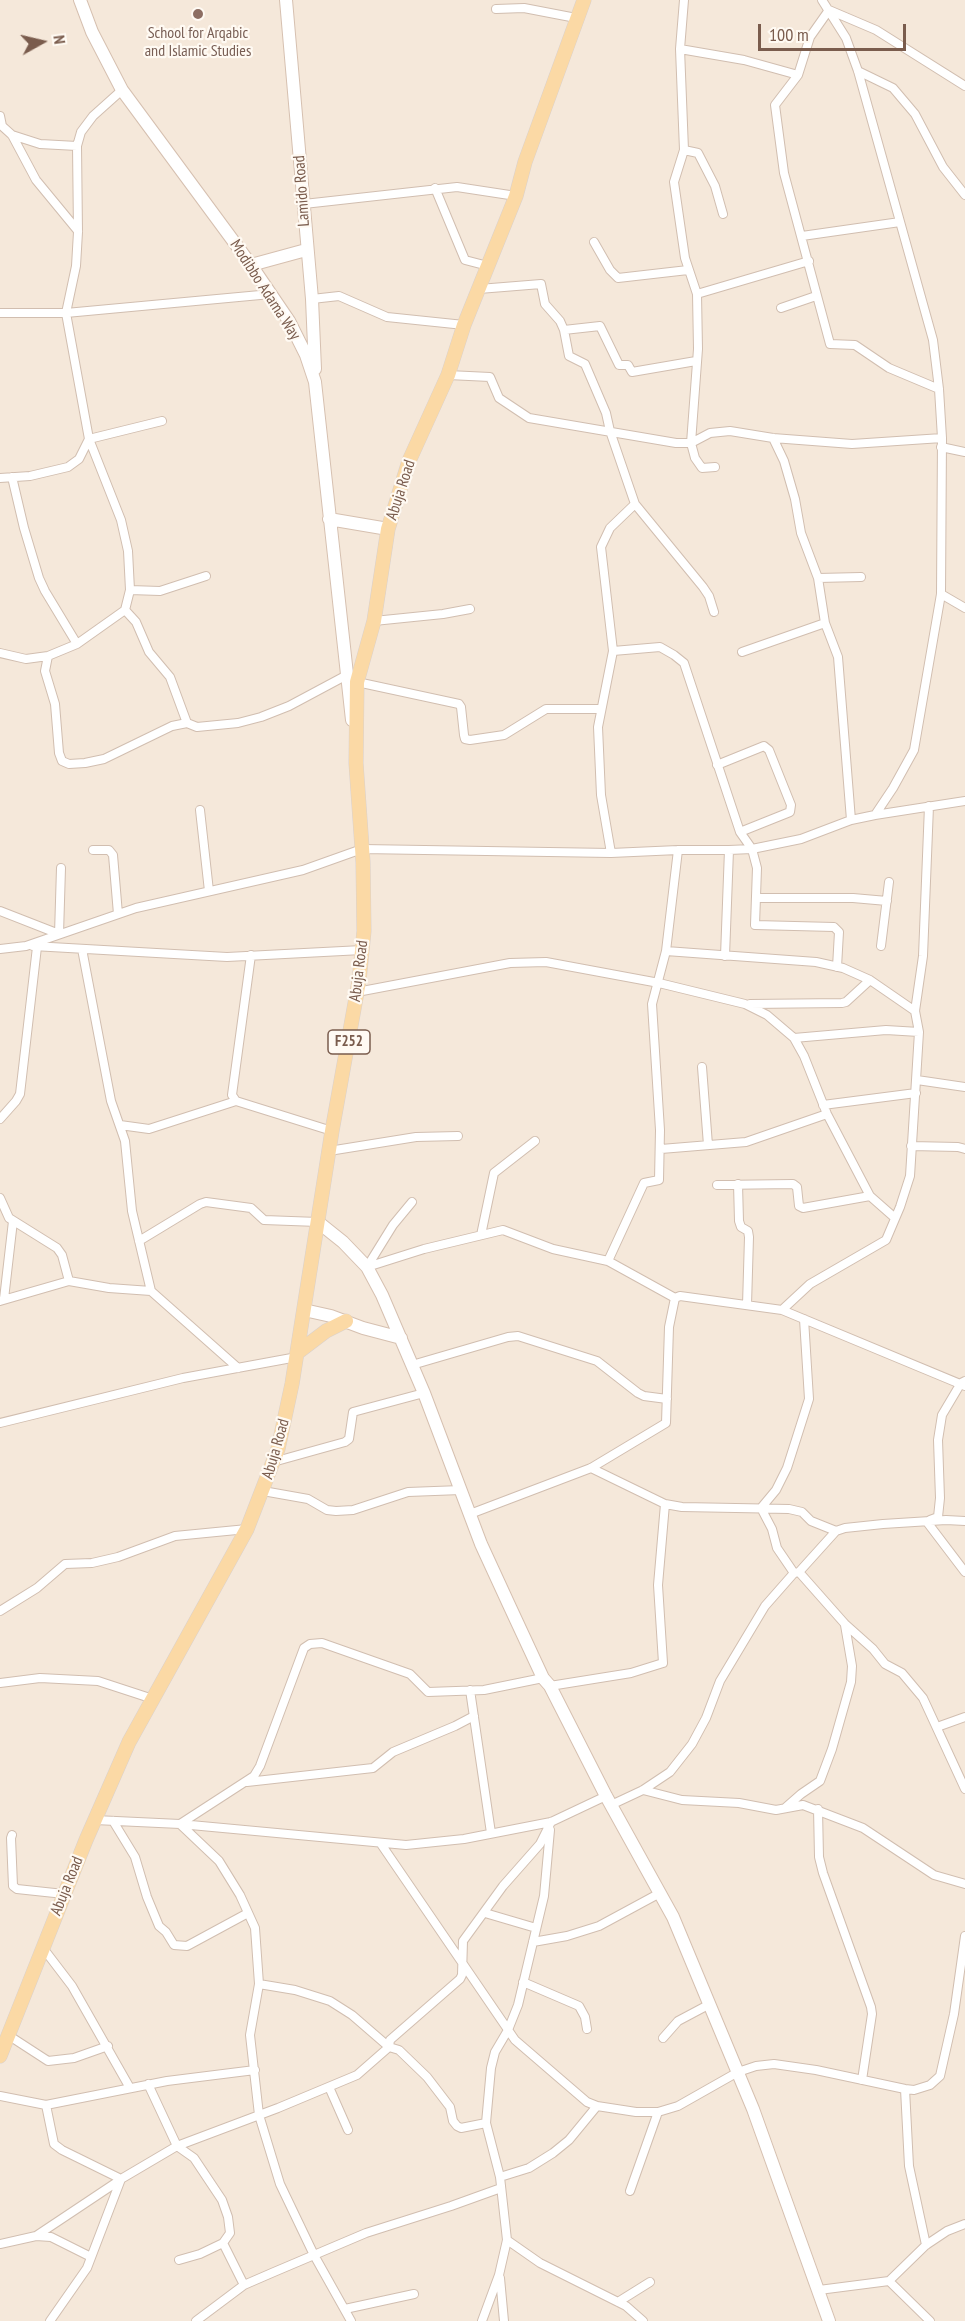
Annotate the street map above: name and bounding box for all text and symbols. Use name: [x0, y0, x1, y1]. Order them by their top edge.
marker: School for Arqabic and Islamic Studies: [191, 7, 205, 21]
north arrow: [12, 12, 72, 72]
scale bar: [761, 12, 910, 50]
place label: School for Arqabic and Islamic Studies: [145, 23, 251, 61]
text: 100 m: [769, 23, 809, 46]
text: N: [49, 34, 70, 45]
street label: Lamido Road: [290, 155, 314, 227]
street label: Modibbo Adama Way: [226, 236, 304, 344]
street label: Abuja Road: [382, 458, 420, 522]
street label: Abuja Road: [346, 939, 372, 1003]
road number: F252: [328, 1030, 370, 1054]
street label: Abuja Road: [258, 1417, 294, 1481]
street label: Abuja Road: [46, 1854, 88, 1918]

